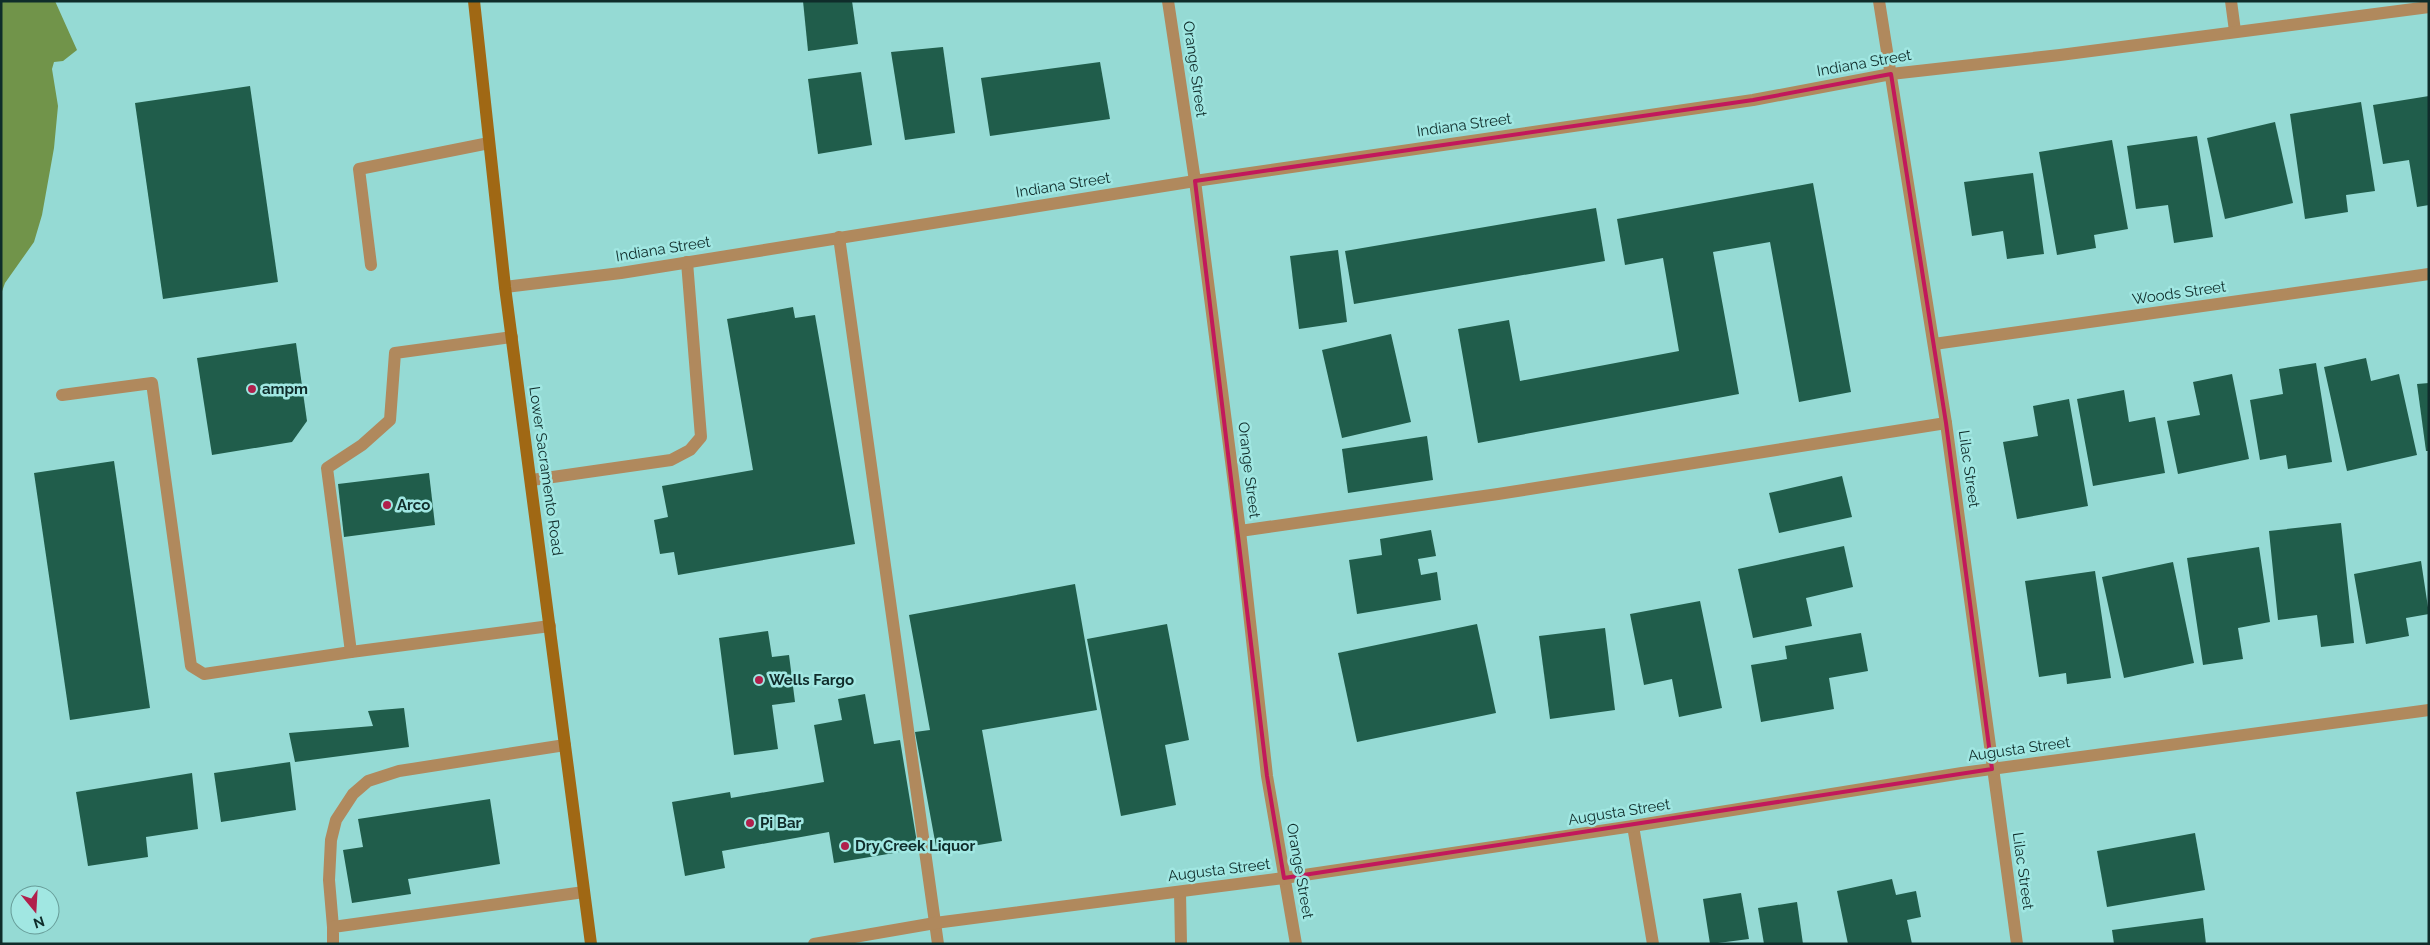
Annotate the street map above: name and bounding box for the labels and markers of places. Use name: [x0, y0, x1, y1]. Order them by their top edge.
place label: ampm: [262, 380, 308, 398]
marker: ampm: [246, 383, 258, 395]
place label: Arco: [397, 496, 430, 514]
marker: Arco: [381, 499, 393, 511]
place label: Wells Fargo: [769, 671, 854, 689]
marker: Wells Fargo: [753, 674, 765, 686]
place label: Pi Bar: [760, 814, 802, 832]
marker: Pi Bar: [744, 817, 756, 829]
place label: Dry Creek Liquor: [855, 837, 975, 855]
marker: Dry Creek Liquor: [839, 840, 851, 852]

